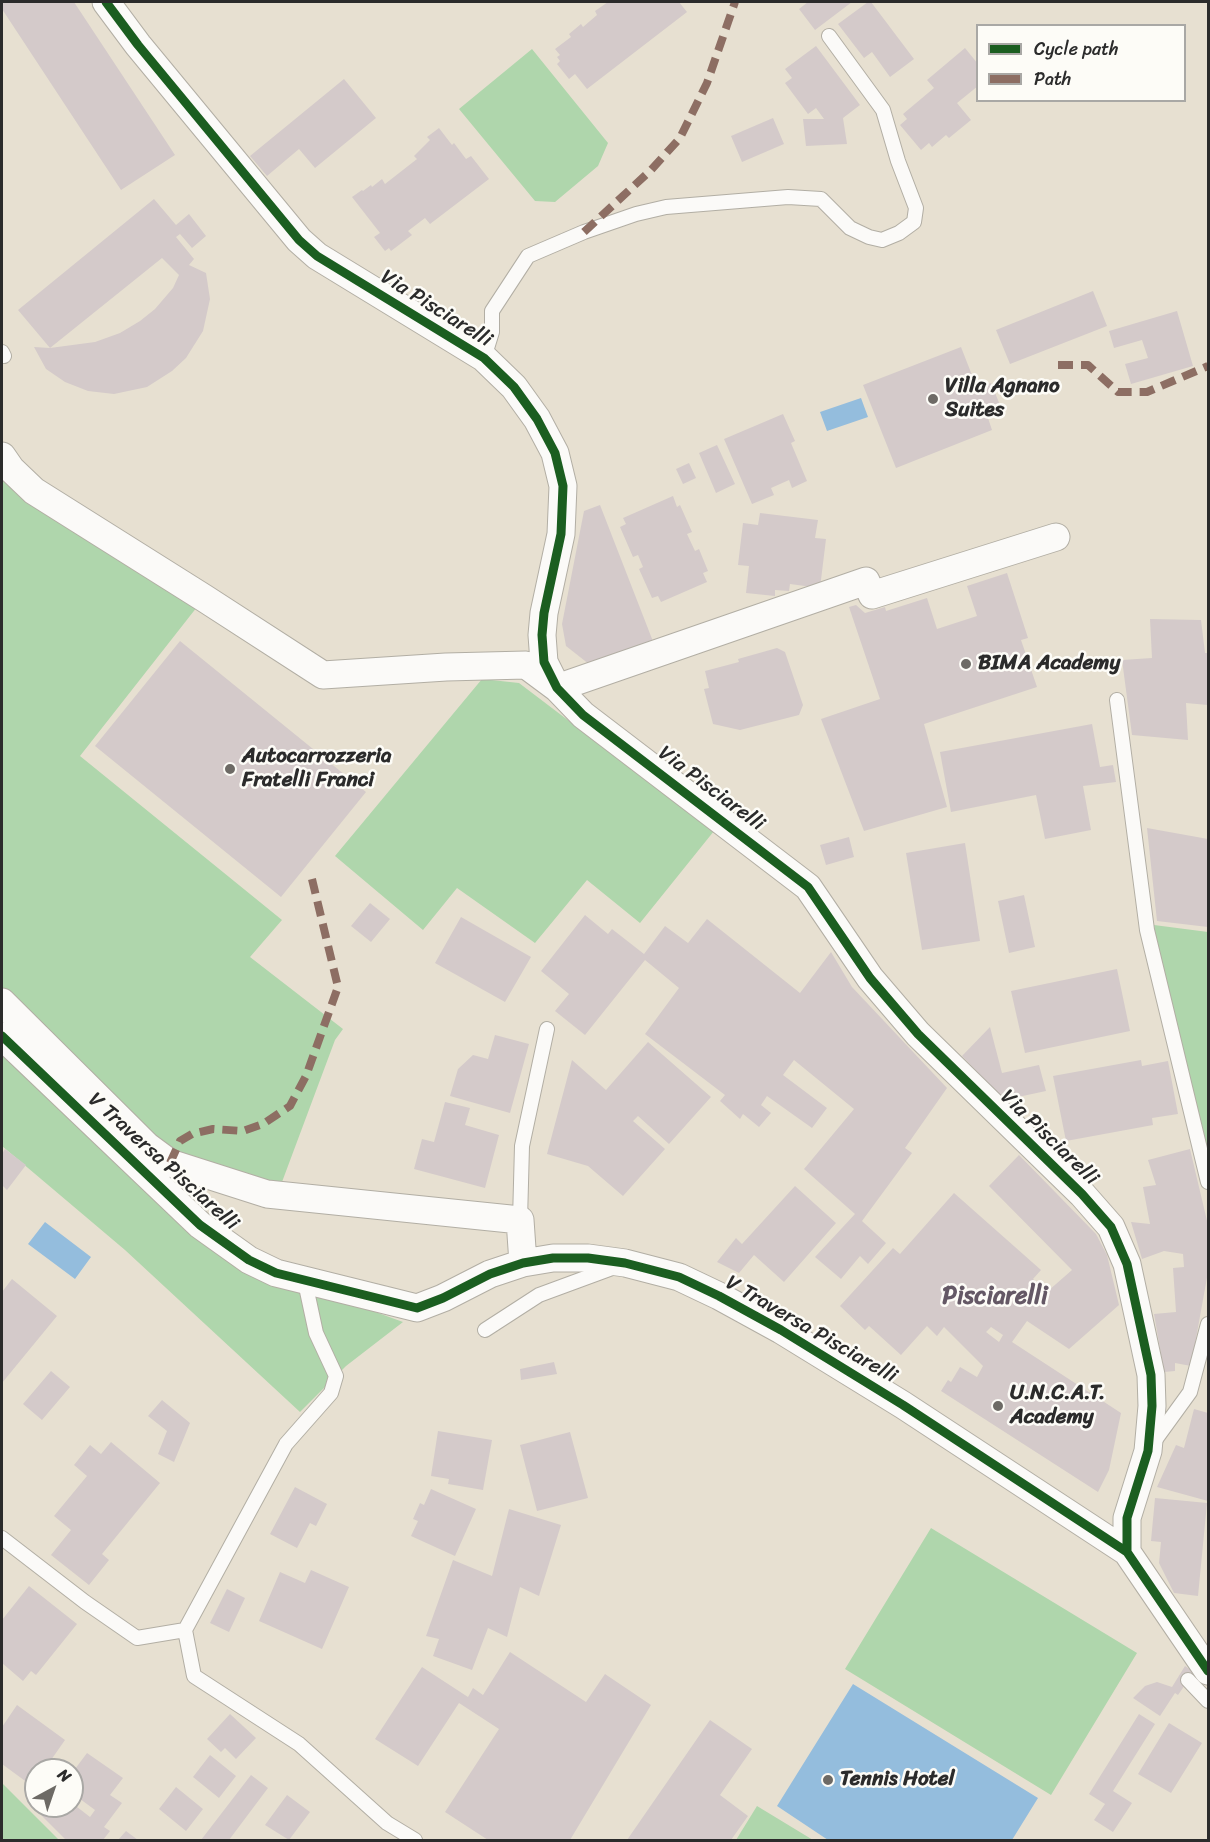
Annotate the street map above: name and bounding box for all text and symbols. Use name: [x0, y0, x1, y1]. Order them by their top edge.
legend: [976, 24, 1186, 102]
text: Cycle path: [1034, 33, 1118, 65]
text: Path: [1034, 63, 1071, 95]
street label: Via Pisciarelli: [376, 265, 496, 353]
place label: Villa Agnano Suites: [945, 374, 1060, 424]
marker: Villa Agnano Suites: [926, 392, 940, 406]
place label: BIMA Academy: [978, 651, 1120, 677]
marker: BIMA Academy: [959, 657, 973, 671]
street label: Via Pisciarelli: [653, 741, 769, 837]
place label: Autocarrozzeria Fratelli Franci: [242, 744, 391, 794]
marker: Autocarrozzeria Fratelli Franci: [223, 762, 237, 776]
street label: Via Pisciarelli: [995, 1085, 1103, 1191]
street label: V Traversa Pisciarelli: [83, 1088, 243, 1236]
street label: V Traversa Pisciarelli: [721, 1271, 901, 1389]
district label: Pisciarelli: [942, 1283, 1048, 1311]
place label: U.N.C.A.T. Academy: [1010, 1381, 1105, 1431]
marker: U.N.C.A.T. Academy: [991, 1399, 1005, 1413]
north arrow: [24, 1758, 84, 1818]
text: N: [51, 1761, 78, 1790]
place label: Tennis Hotel: [840, 1767, 955, 1793]
marker: Tennis Hotel: [821, 1773, 835, 1787]

